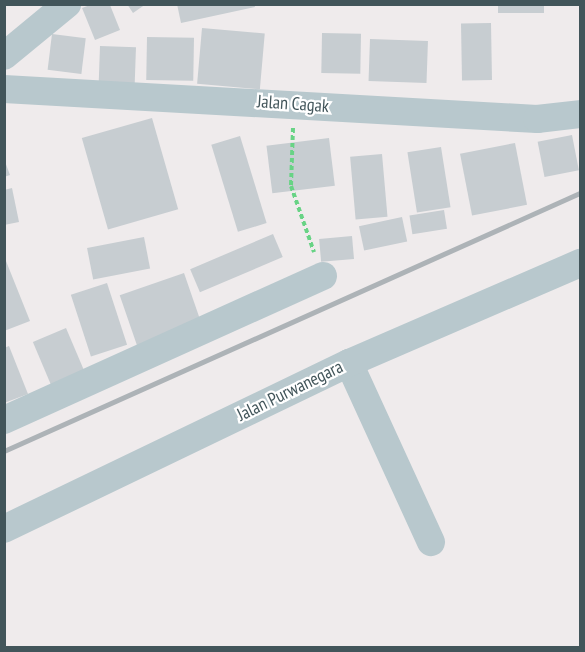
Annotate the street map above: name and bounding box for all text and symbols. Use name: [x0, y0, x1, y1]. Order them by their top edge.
street label: Jalan Cagak: [256, 91, 330, 117]
street label: Jalan Purwanegara: [234, 356, 346, 426]

